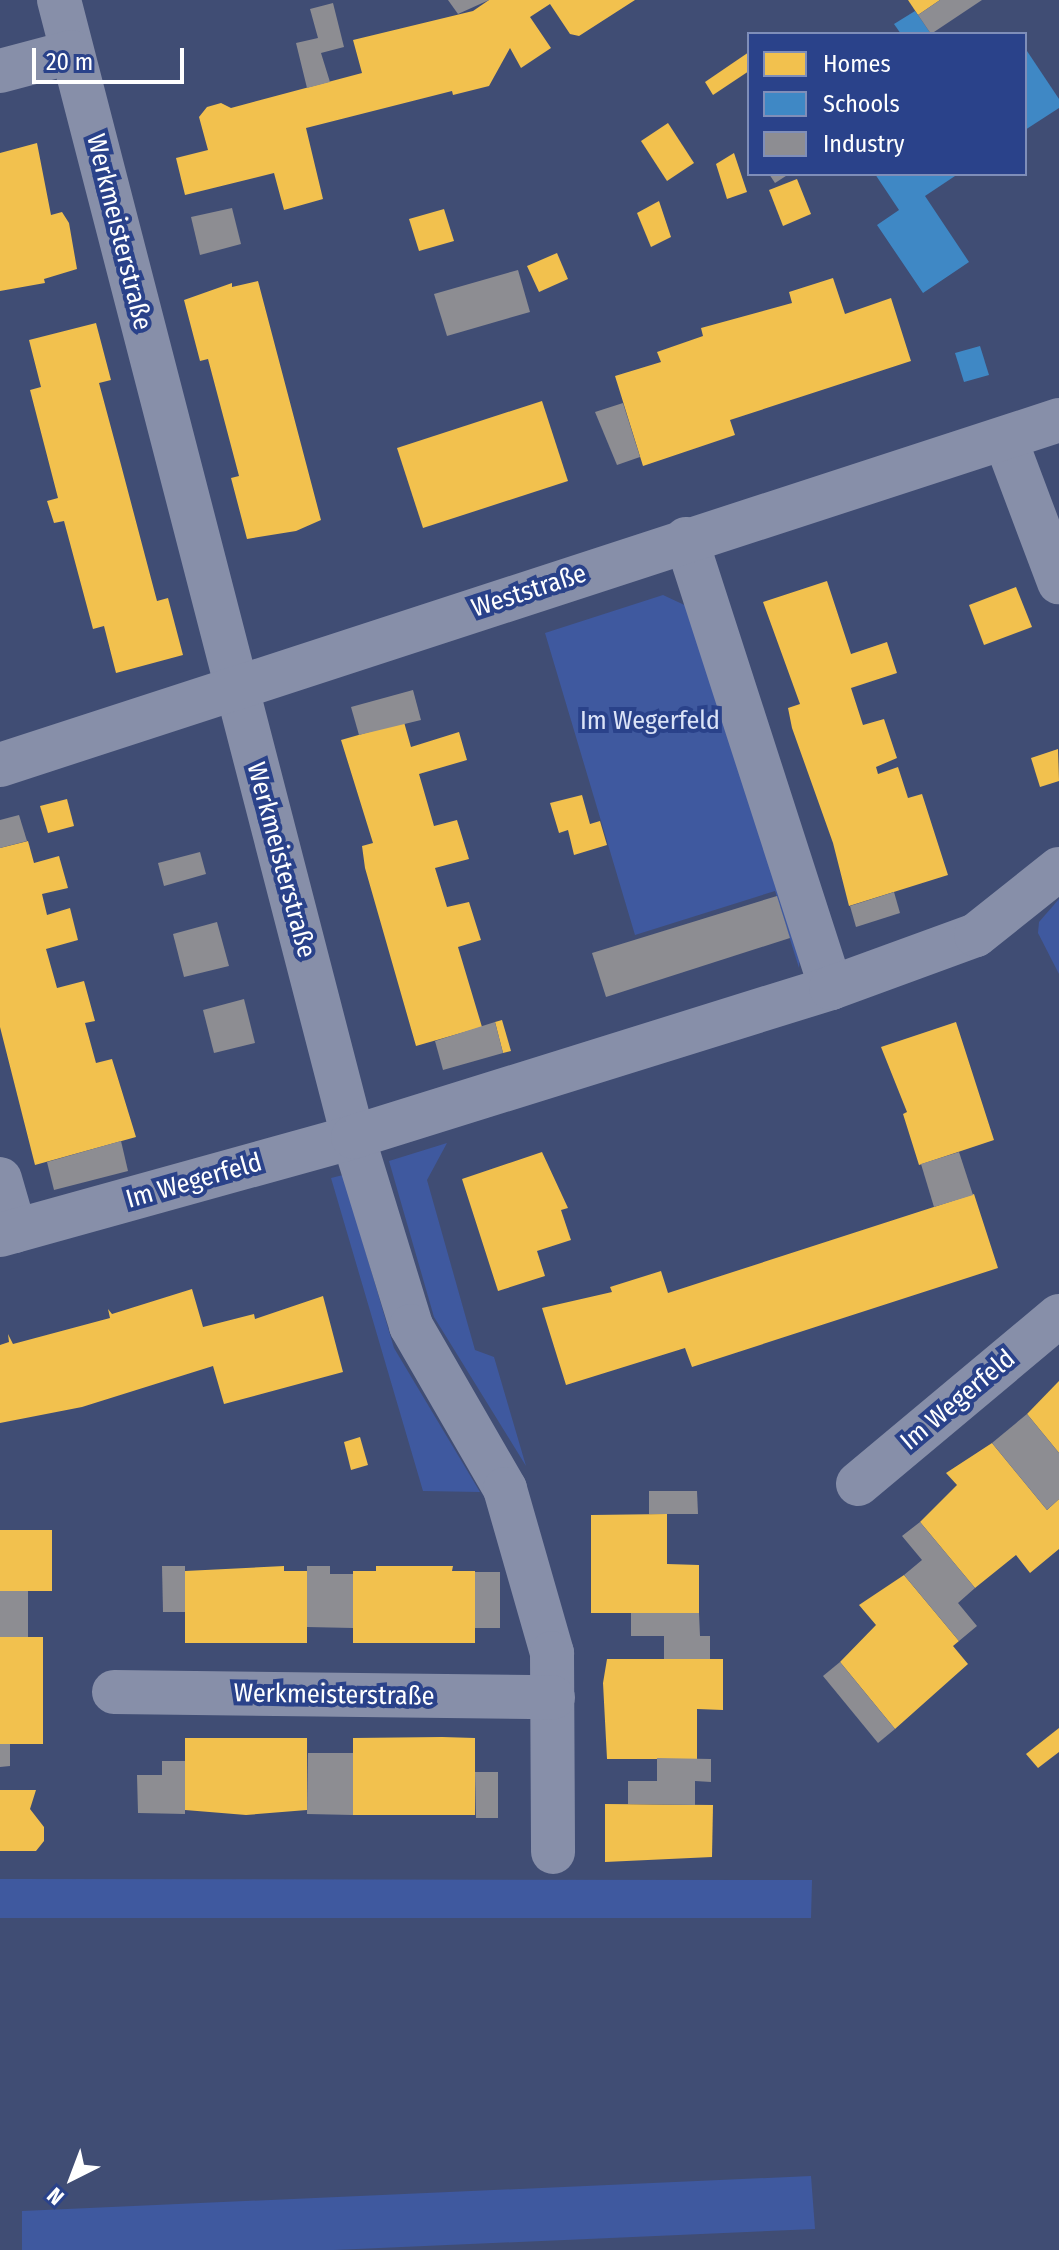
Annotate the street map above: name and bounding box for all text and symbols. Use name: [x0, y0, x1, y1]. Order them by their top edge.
scale bar: [36, 32, 188, 82]
legend: [747, 32, 1027, 176]
text: 20 m: [46, 48, 93, 76]
text: Homes: [823, 50, 891, 78]
text: Schools: [823, 90, 900, 118]
text: Industry: [823, 130, 905, 158]
street label: Werkmeisterstraße: [80, 131, 158, 333]
street label: Weststraße: [468, 558, 590, 624]
park label: Im Wegerfeld: [580, 705, 720, 737]
street label: Werkmeisterstraße: [240, 759, 322, 961]
street label: Im Wegerfeld: [122, 1147, 266, 1215]
street label: Im Wegerfeld: [894, 1343, 1022, 1457]
street label: Werkmeisterstraße: [233, 1678, 435, 1712]
north arrow: [32, 2138, 112, 2218]
text: N: [42, 2182, 70, 2211]

